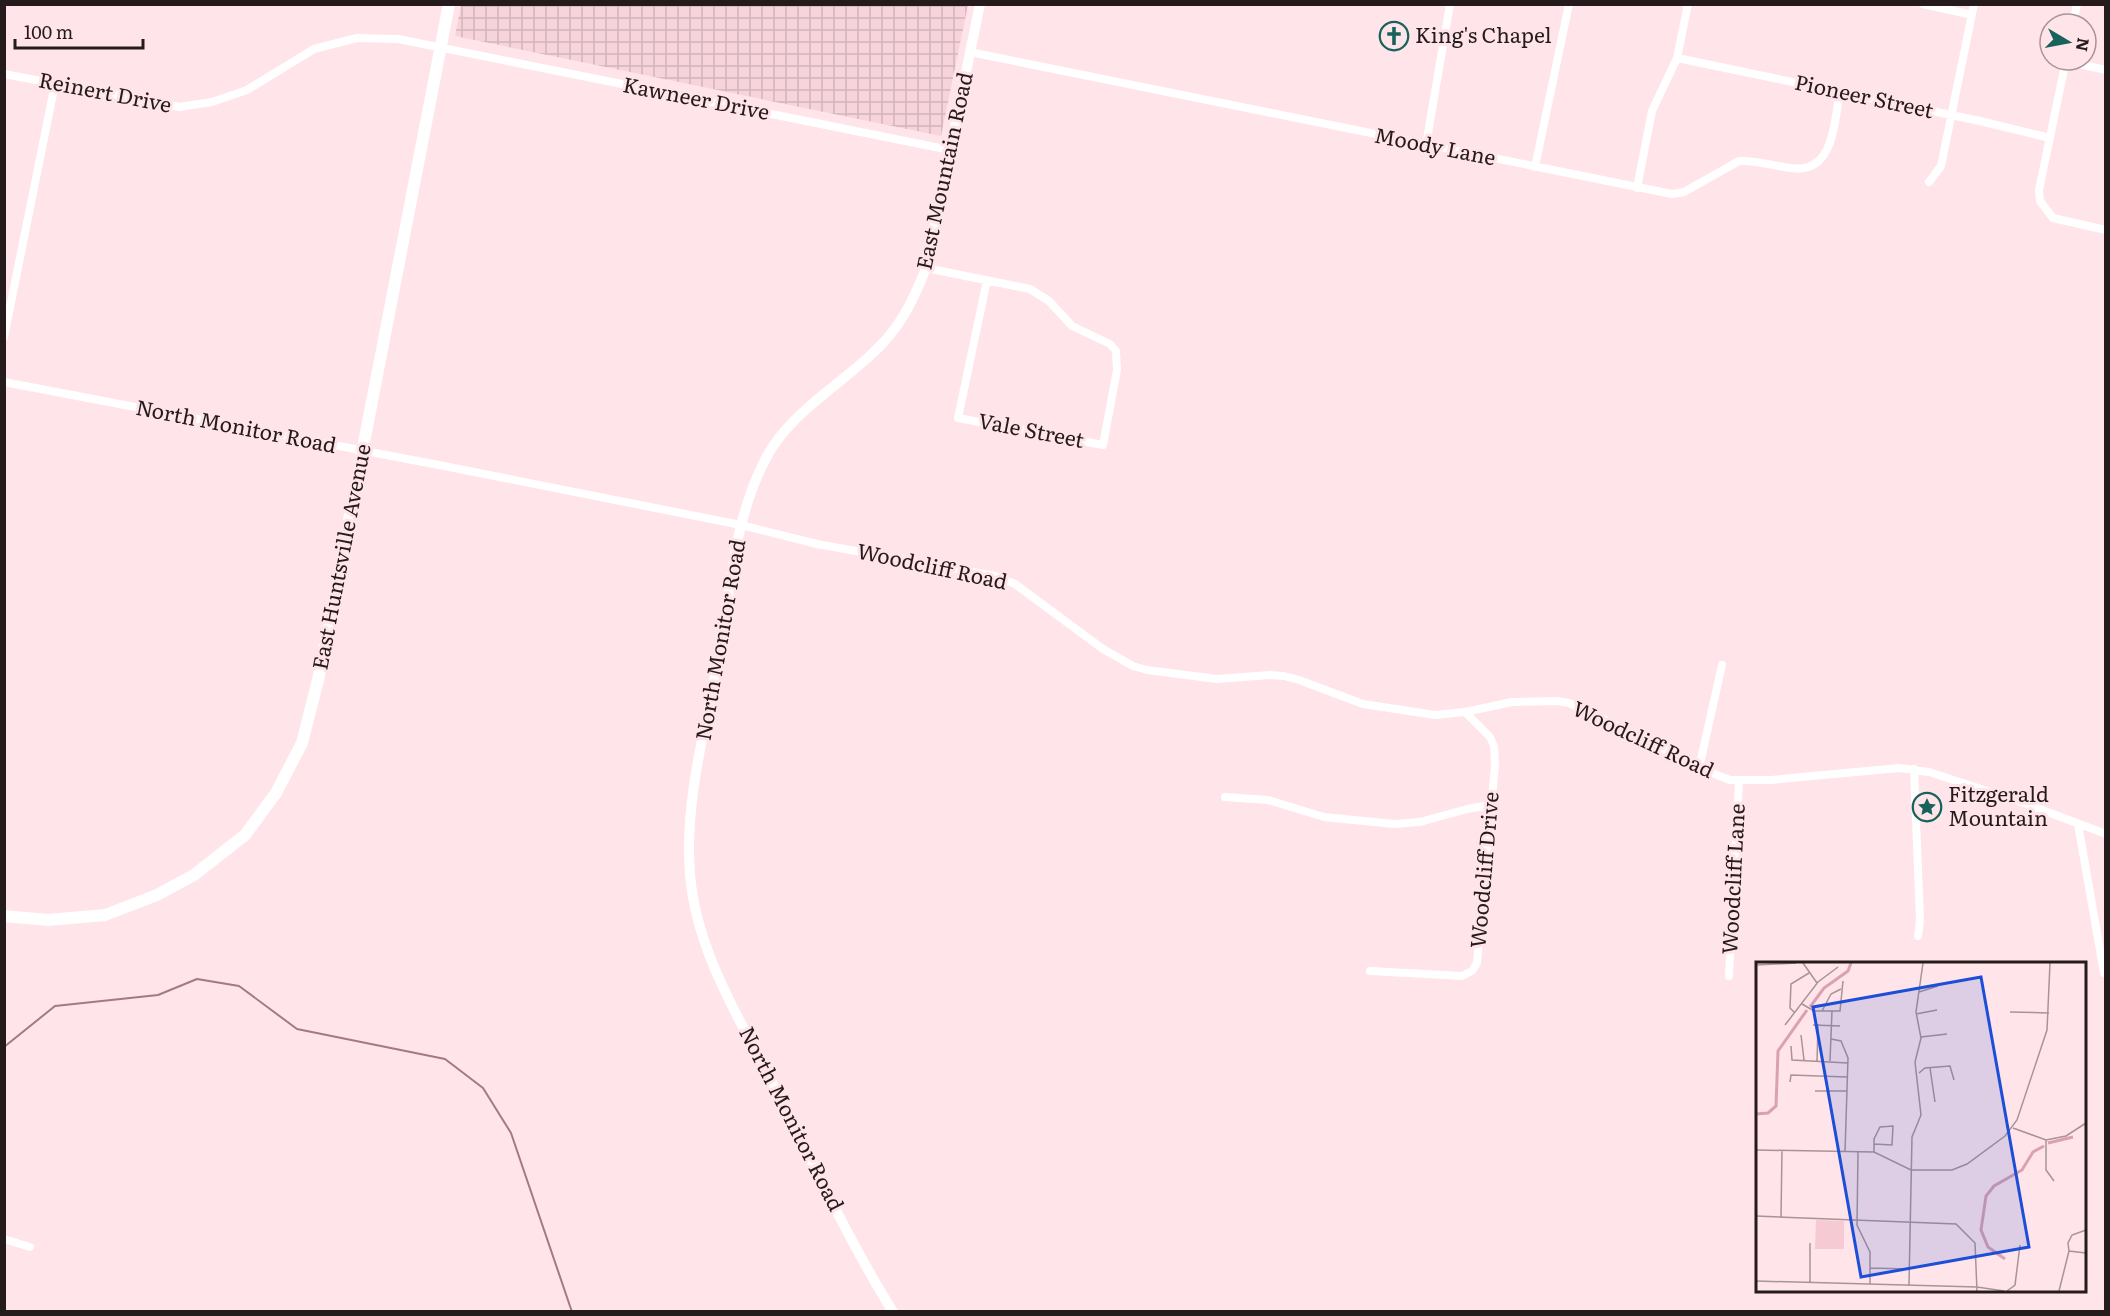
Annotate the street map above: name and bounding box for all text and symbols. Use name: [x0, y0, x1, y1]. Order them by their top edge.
scale bar: [15, 12, 142, 50]
north arrow: [2038, 12, 2098, 72]
text: 100 m: [24, 18, 73, 45]
place label: King's Chapel: [1415, 18, 1552, 49]
church icon: King's Chapel: [1378, 20, 1410, 52]
text: N: [2071, 36, 2097, 53]
street label: Reinert Drive: [36, 62, 175, 119]
street label: Pioneer Street: [1792, 65, 1937, 125]
street label: Kawneer Drive: [620, 67, 773, 126]
street label: East Mountain Road: [906, 69, 979, 272]
street label: Moody Lane: [1372, 118, 1499, 172]
street label: North Monitor Road: [134, 390, 340, 459]
street label: Vale Street: [976, 403, 1088, 454]
street label: East Huntsville Avenue: [302, 441, 377, 672]
street label: Woodcliff Road: [855, 533, 1011, 596]
street label: North Monitor Road: [686, 536, 752, 743]
street label: Woodcliff Road: [1568, 691, 1720, 784]
place label: Fitzgerald Mountain: [1948, 777, 2049, 832]
street label: Woodcliff Drive: [1460, 790, 1505, 949]
place icon: Fitzgerald Mountain: [1911, 791, 1943, 823]
street label: Woodcliff Lane: [1712, 803, 1751, 955]
inset map: [1756, 962, 2086, 1292]
street label: North Monitor Road: [733, 1020, 853, 1216]

